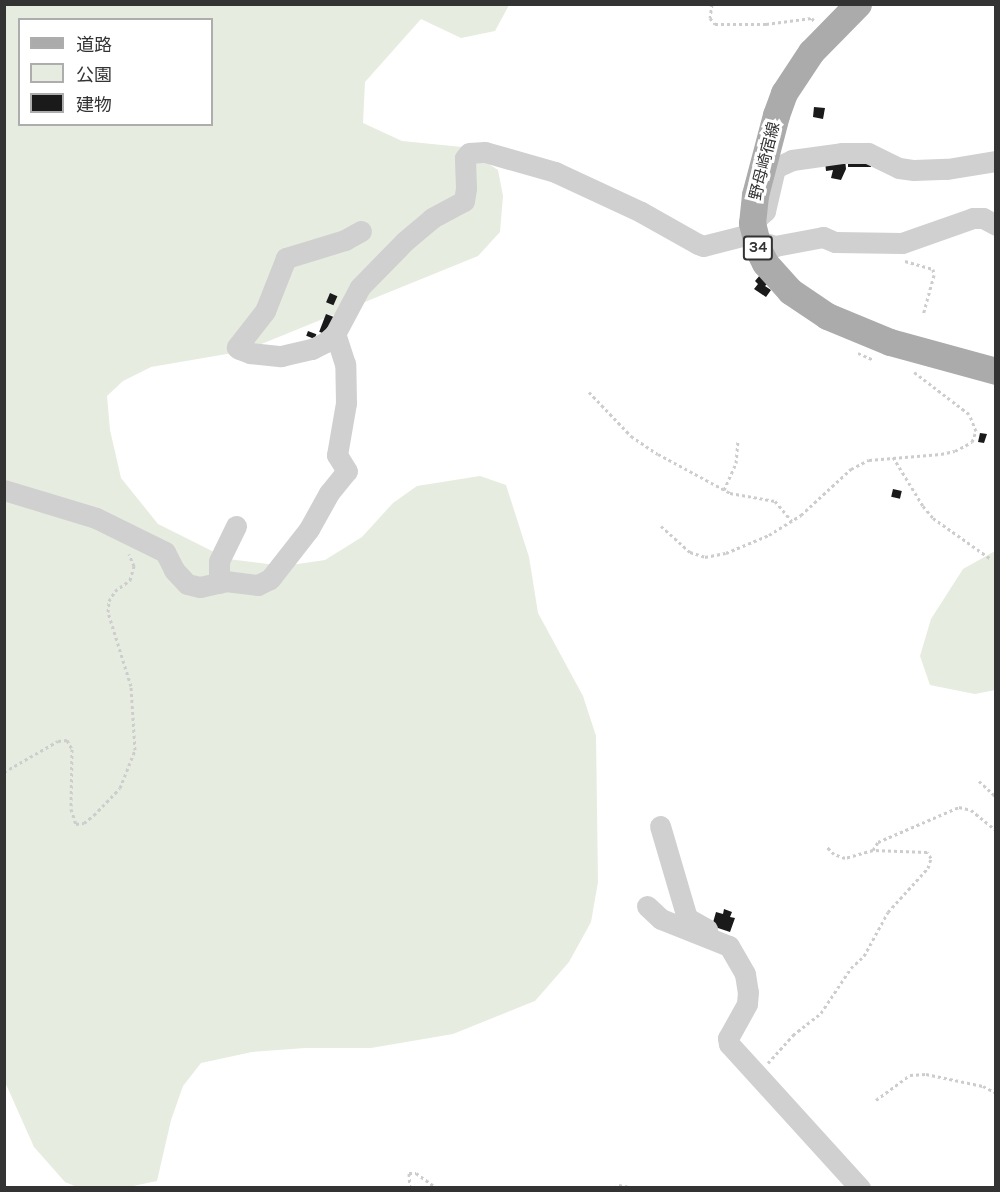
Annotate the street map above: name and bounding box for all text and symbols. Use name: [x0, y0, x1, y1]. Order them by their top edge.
legend: [18, 18, 213, 126]
text: 道路: [76, 34, 112, 56]
text: 公園: [76, 64, 112, 86]
text: 建物: [76, 94, 112, 116]
street label: 野母崎宿線: [746, 120, 784, 202]
road number: 34: [742, 236, 774, 260]

